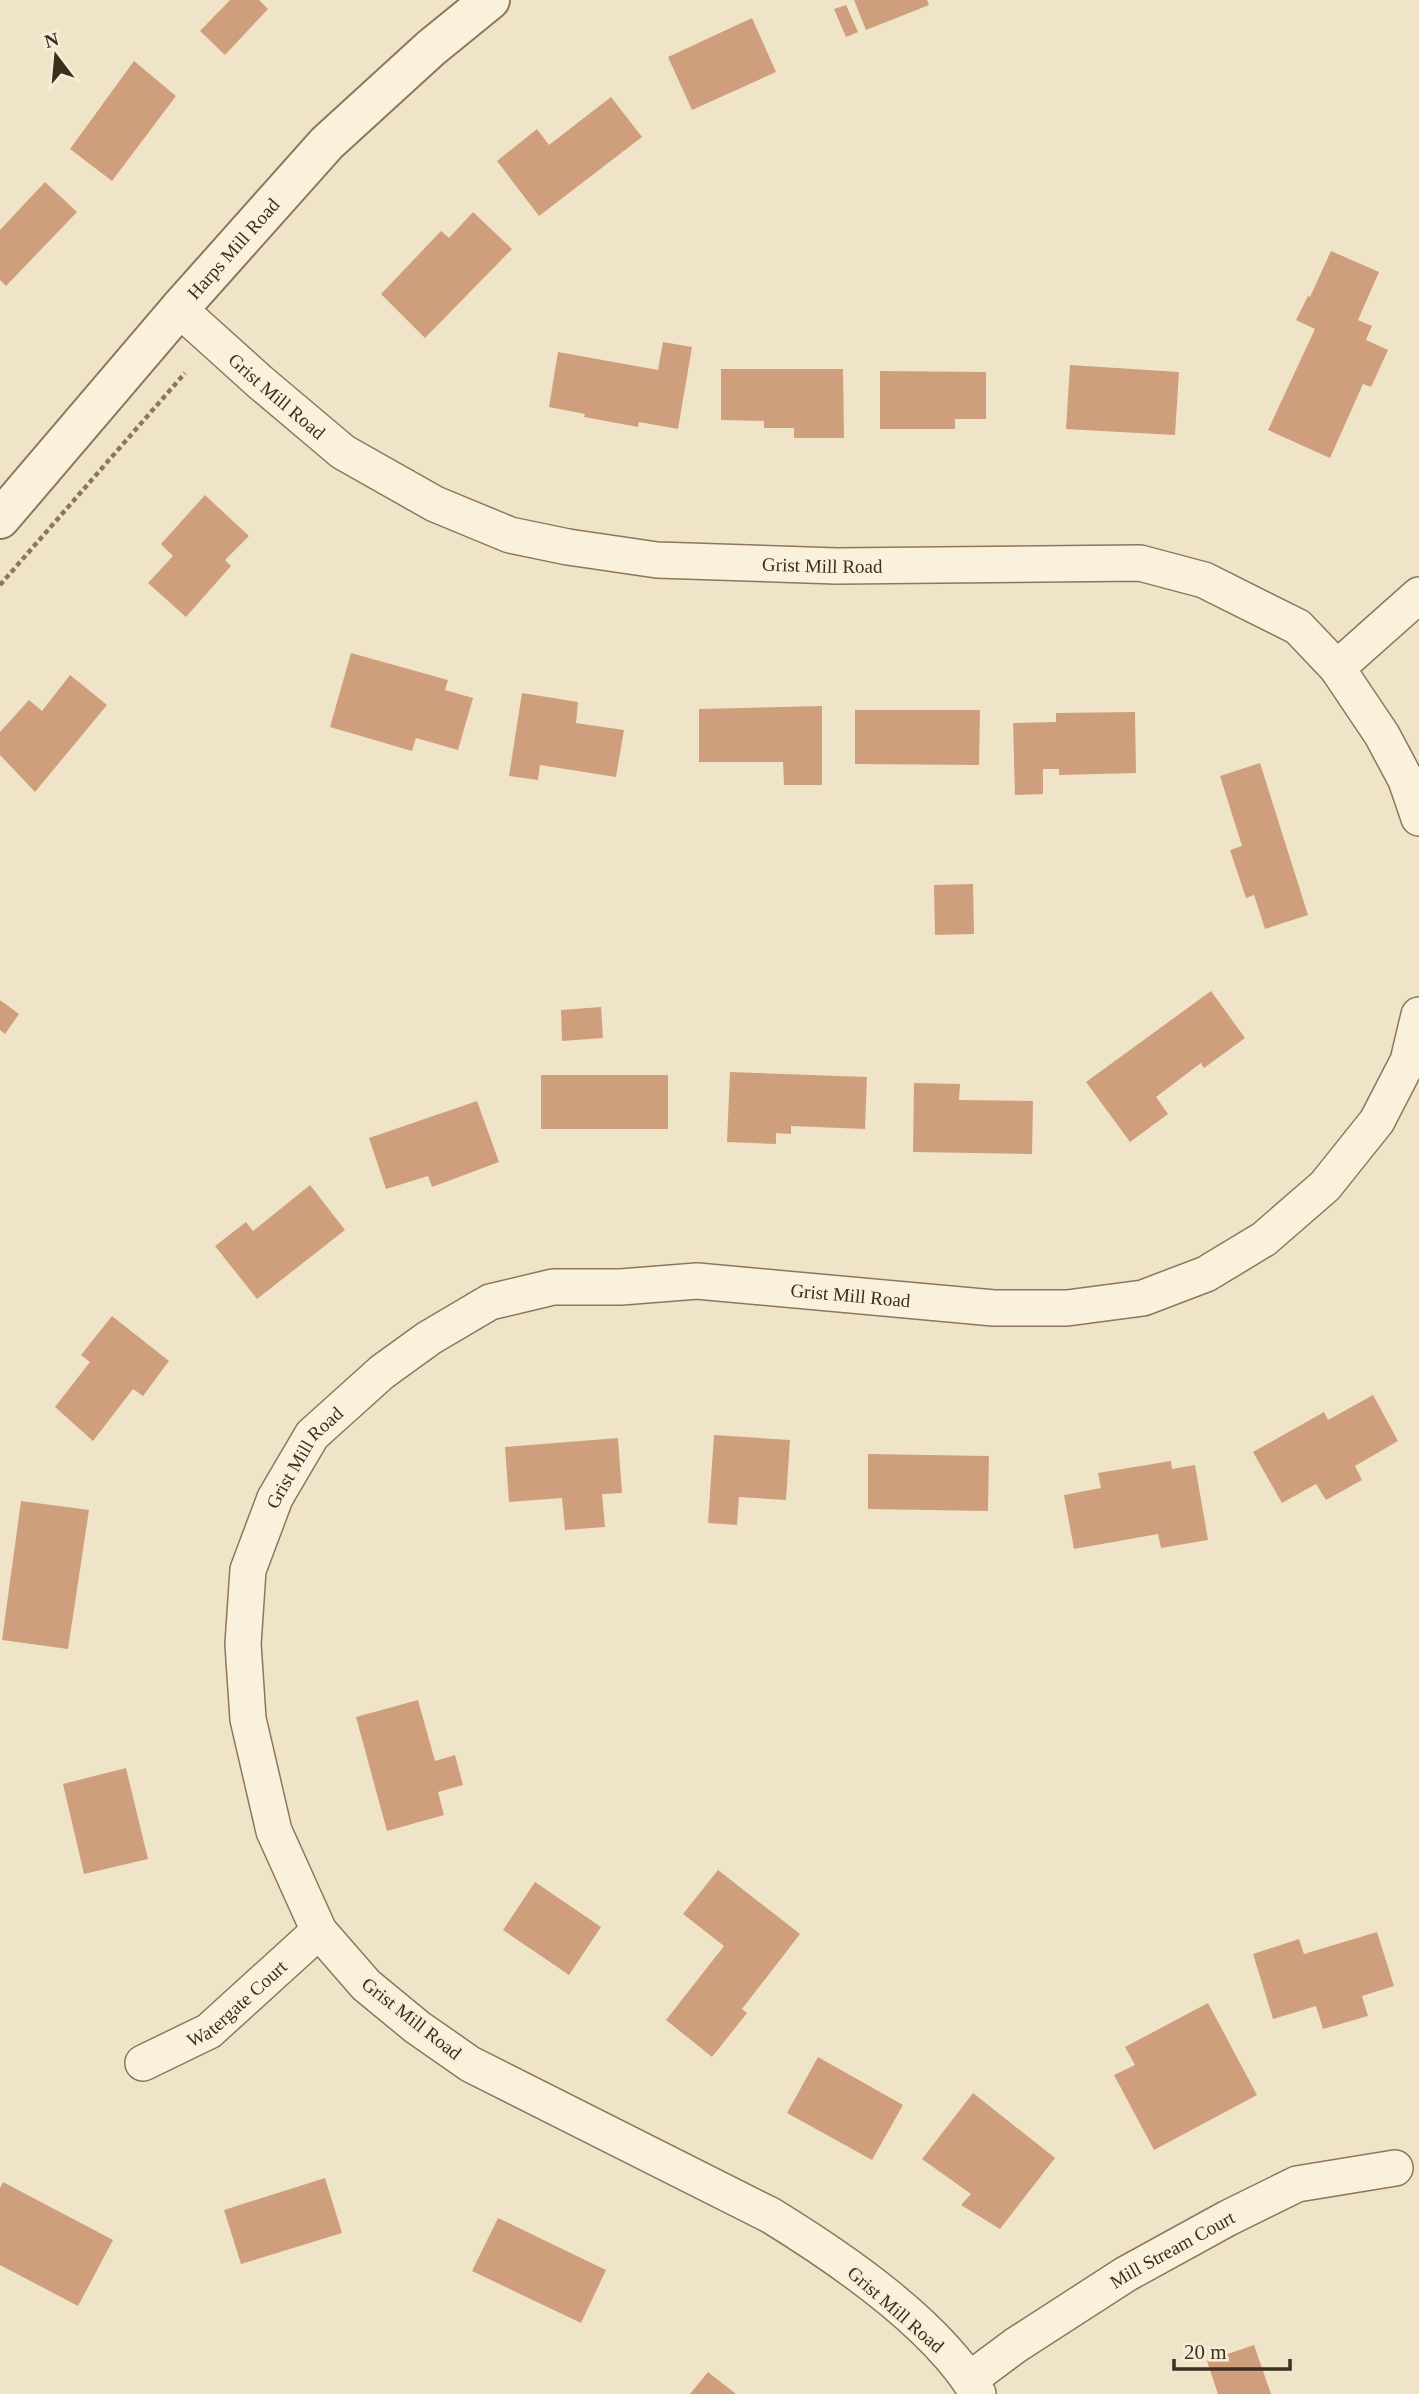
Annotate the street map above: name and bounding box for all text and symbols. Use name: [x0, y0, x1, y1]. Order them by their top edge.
north arrow: [21, 21, 91, 91]
text: N: [42, 28, 61, 52]
street label: Harps Mill Road: [183, 194, 284, 304]
street label: Grist Mill Road: [224, 349, 330, 444]
street label: Grist Mill Road: [762, 554, 883, 577]
street label: Grist Mill Road: [790, 1280, 912, 1311]
street label: Grist Mill Road: [262, 1402, 347, 1511]
street label: Watergate Court: [184, 1955, 292, 2051]
street label: Grist Mill Road: [358, 1973, 466, 2064]
street label: Mill Stream Court: [1106, 2206, 1239, 2293]
street label: Grist Mill Road: [843, 2262, 948, 2357]
scale bar: [1174, 2328, 1290, 2372]
text: 20 m: [1184, 2340, 1227, 2364]

